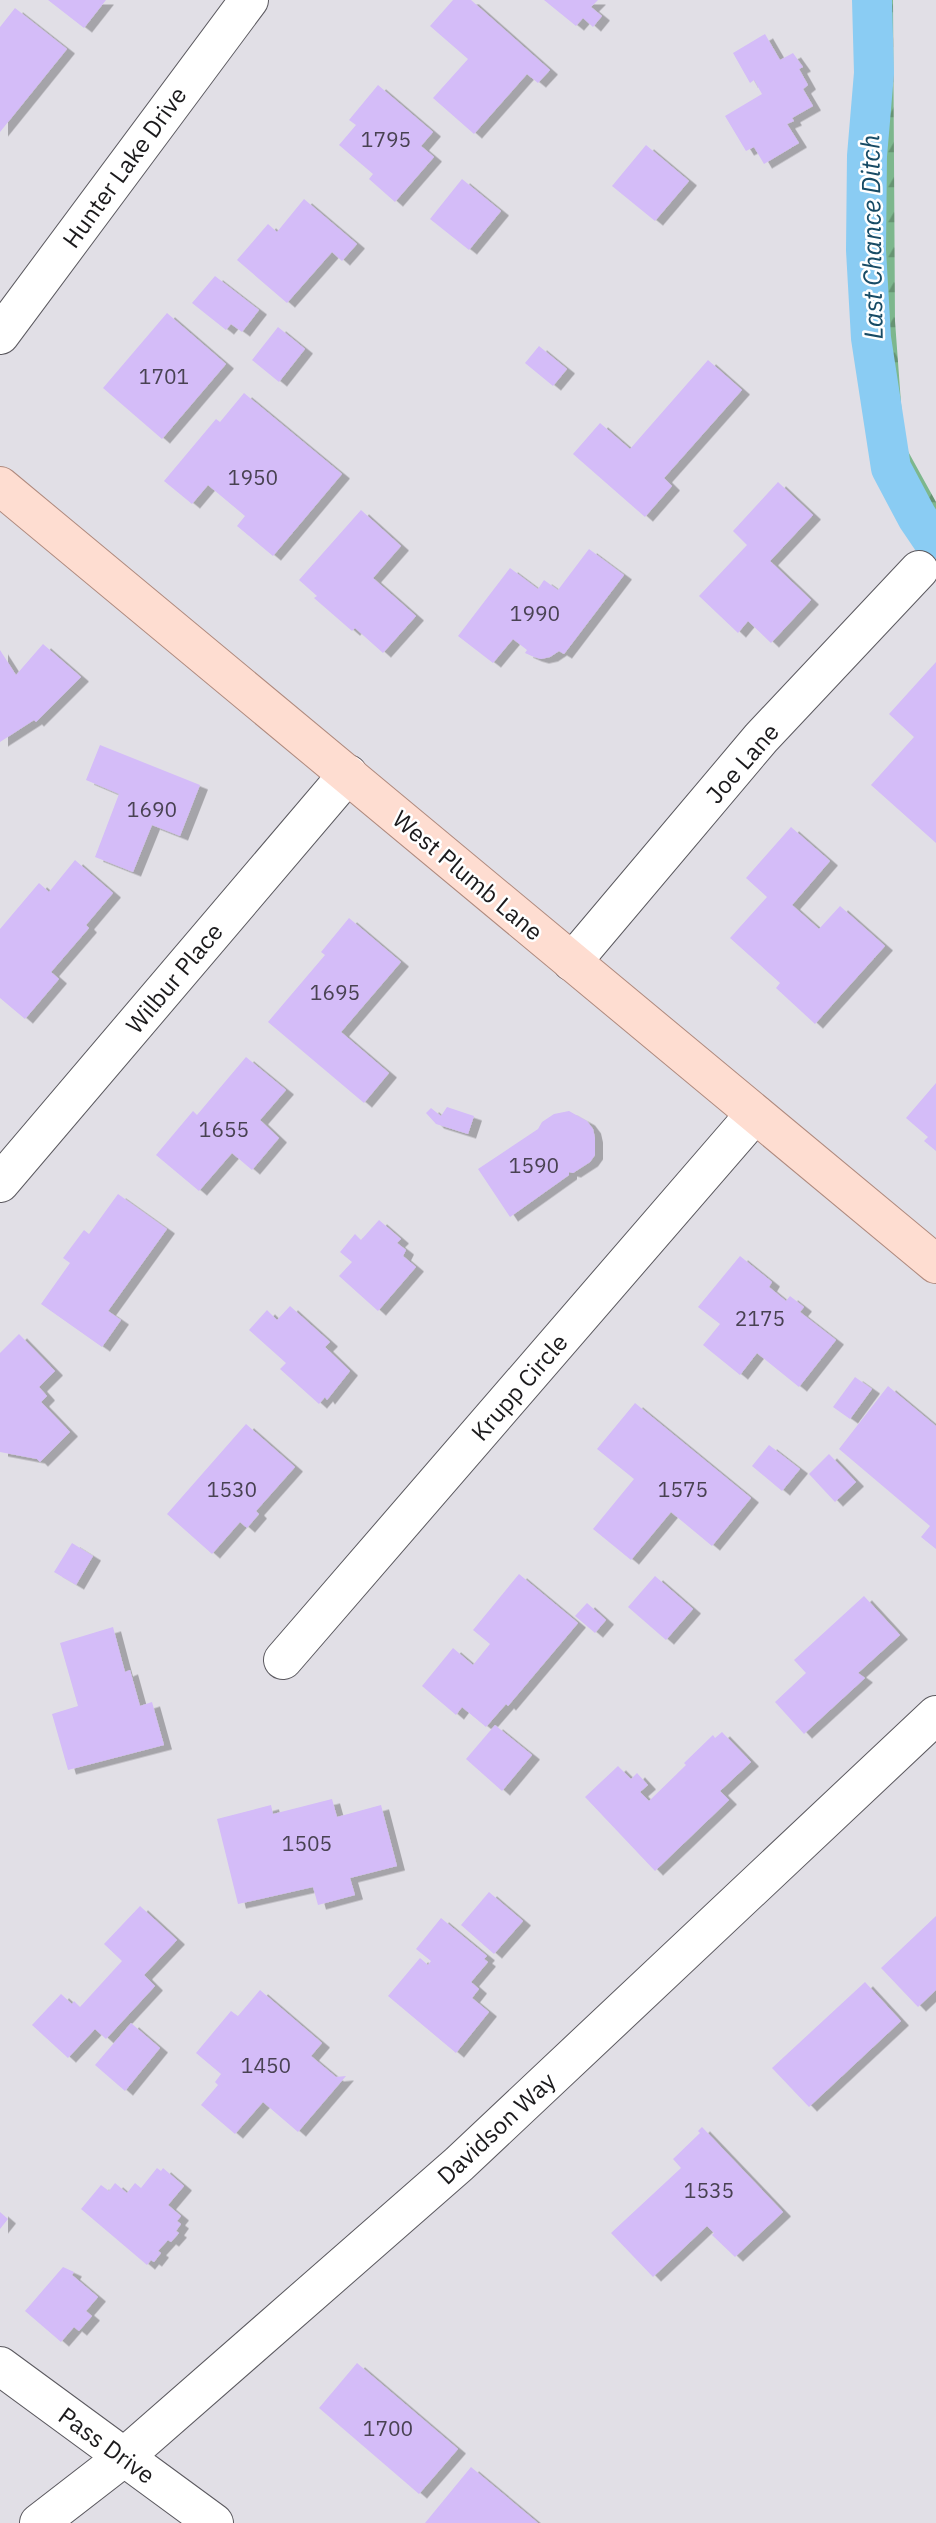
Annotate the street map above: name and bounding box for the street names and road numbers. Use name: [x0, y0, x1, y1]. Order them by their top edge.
street label: Hunter Lake Drive: [55, 80, 193, 254]
street label: Joe Lane: [698, 716, 786, 810]
street label: West Plumb Lane: [386, 803, 550, 947]
street label: Wilbur Place: [118, 916, 230, 1040]
street label: Krupp Circle: [464, 1327, 574, 1447]
street label: Davidson Way: [430, 2065, 562, 2191]
street label: Pass Drive: [52, 2399, 162, 2491]

